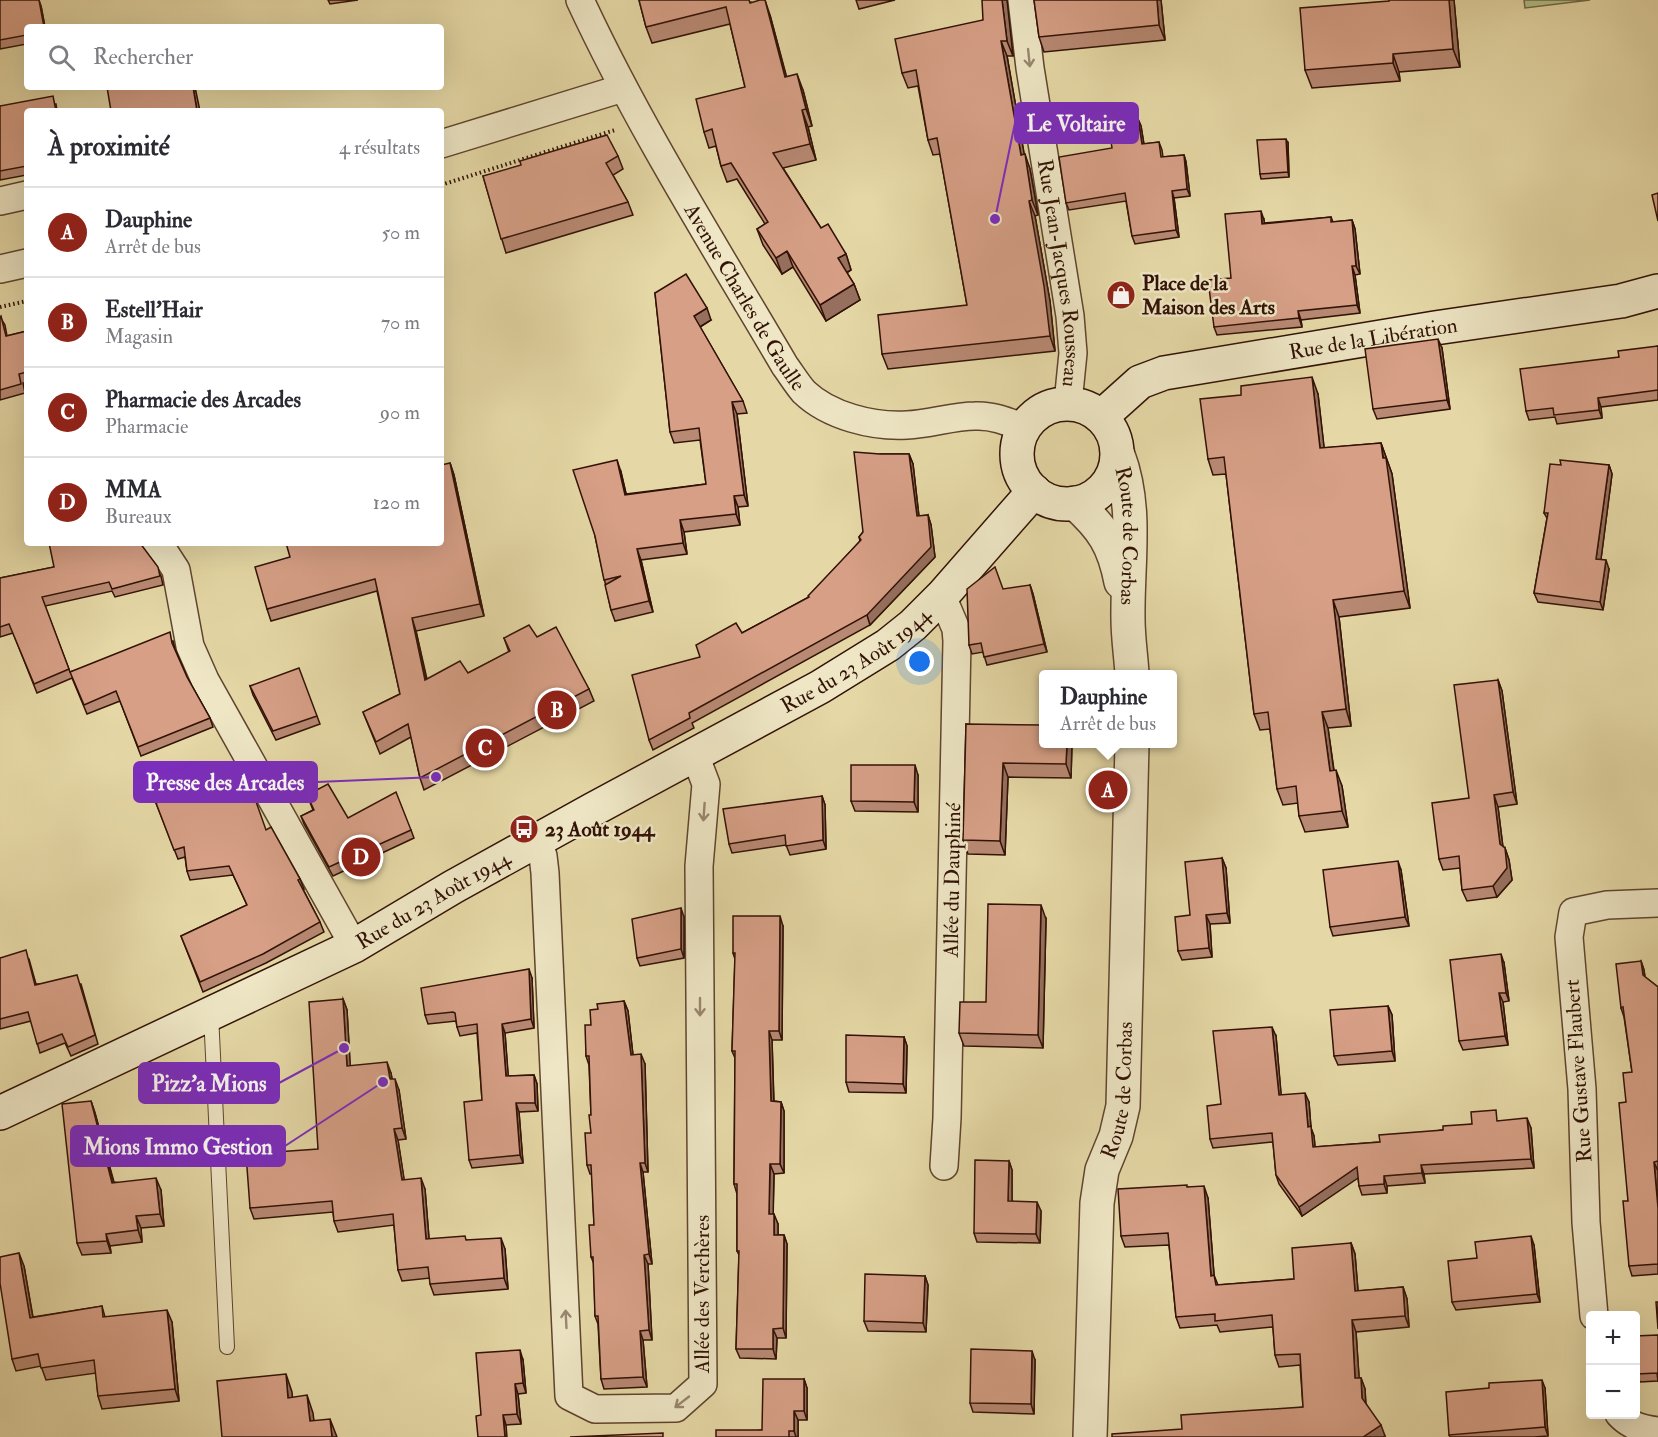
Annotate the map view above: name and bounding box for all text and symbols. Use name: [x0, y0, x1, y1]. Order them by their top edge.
search box: [24, 24, 444, 90]
icon: search: [45, 41, 78, 74]
text: Rechercher: [93, 43, 193, 71]
one-way arrow: [1024, 48, 1035, 68]
callout: Le Voltaire: [1015, 103, 1138, 143]
text: Le Voltaire: [1027, 110, 1126, 138]
text: À proximité: [48, 131, 170, 163]
text: 4 résultats: [339, 135, 420, 160]
street label: Rue Jean-Jacques Rousseau: [1031, 157, 1086, 388]
street label: Avenue Charles de Gaulle: [677, 198, 811, 397]
text: Dauphine: [105, 206, 192, 234]
text: A: [61, 220, 74, 245]
text: 50 m: [381, 220, 420, 245]
text: Arrêt de bus: [105, 234, 201, 259]
place label: Place de la Maison des Arts: [1141, 270, 1275, 321]
shop icon: Place de la Maison des Arts: [1105, 279, 1137, 311]
text: Estell'Hair: [105, 296, 203, 324]
text: B: [61, 310, 74, 335]
text: 70 m: [381, 310, 420, 335]
street label: Rue de la Libération: [1287, 312, 1459, 366]
text: Magasin: [105, 324, 173, 349]
text: Pharmacie des Arcades: [105, 386, 301, 414]
text: C: [60, 400, 75, 425]
text: 90 m: [380, 400, 420, 425]
text: Pharmacie: [105, 414, 188, 439]
street label: Route de Corbas: [1109, 464, 1143, 605]
text: MMA: [105, 476, 162, 504]
text: D: [59, 490, 76, 515]
text: 120 m: [373, 490, 420, 515]
text: Bureaux: [105, 504, 172, 529]
street label: Rue du 23 Août 1944: [776, 601, 938, 720]
your location: [905, 647, 934, 676]
popup: [1039, 670, 1177, 748]
text: Dauphine: [1060, 683, 1147, 711]
pin: B: [538, 688, 576, 732]
text: Arrêt de bus: [1060, 711, 1156, 736]
pin: C: [466, 726, 504, 771]
callout: Presse des Arcades: [134, 762, 317, 802]
pin: A: [1088, 768, 1128, 812]
text: Presse des Arcades: [146, 769, 305, 797]
one-way arrow: [698, 801, 709, 821]
street label: Allée du Dauphiné: [938, 802, 967, 959]
bus stop icon: 23 Août 1944: [508, 813, 540, 845]
place label: 23 Août 1944: [545, 816, 656, 843]
pin: D: [342, 834, 380, 880]
street label: Rue du 23 Août 1944: [351, 844, 517, 956]
street label: Rue Gustave Flaubert: [1559, 978, 1598, 1163]
one-way arrow: [694, 996, 706, 1016]
street label: Route de Corbas: [1095, 1021, 1139, 1163]
callout: Pizz'a Mions: [139, 1063, 279, 1103]
text: Pizz'a Mions: [151, 1070, 267, 1098]
callout: Mions Immo Gestion: [71, 1126, 285, 1166]
text: Mions Immo Gestion: [82, 1133, 273, 1161]
street label: Allée des Verchères: [689, 1215, 716, 1374]
one-way arrow: [560, 1310, 571, 1330]
map controls: [1586, 1311, 1640, 1419]
button: +: [1586, 1311, 1640, 1365]
button: −: [1586, 1365, 1640, 1419]
one-way arrow: [674, 1395, 690, 1408]

